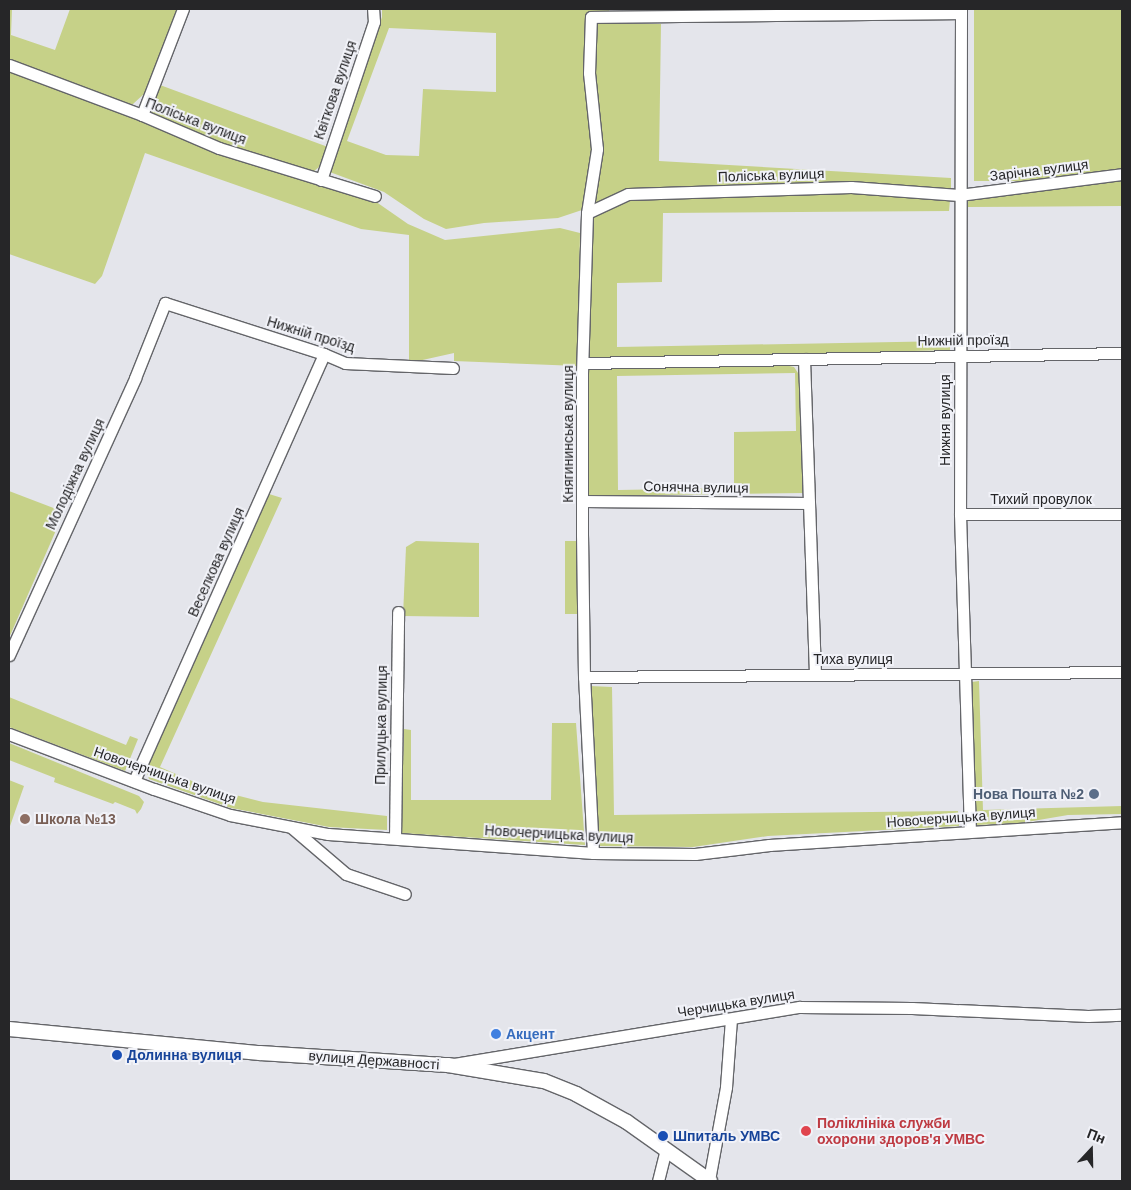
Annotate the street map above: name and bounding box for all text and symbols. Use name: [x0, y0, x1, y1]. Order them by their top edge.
street label: Квіткова вулиця: [310, 38, 360, 142]
street label: Поліська вулиця: [143, 94, 249, 148]
street label: Зарічна вулиця: [989, 156, 1089, 184]
street label: Поліська вулиця: [717, 165, 825, 185]
street label: Нижній проїзд: [265, 313, 357, 355]
street label: Нижній проїзд: [917, 331, 1009, 349]
street label: Княгининська вулиця: [560, 365, 576, 503]
street label: Нижня вулиця: [937, 374, 953, 466]
street label: Молодіжна вулиця: [42, 416, 108, 532]
street label: Сонячна вулиця: [643, 478, 749, 496]
street label: Тихий провулок: [990, 491, 1092, 507]
street label: Веселкова вулиця: [184, 505, 248, 619]
street label: Тиха вулиця: [813, 651, 893, 667]
street label: Прилуцька вулиця: [372, 665, 390, 785]
street label: Новочерчицька вулиця: [92, 743, 238, 807]
place label: Нова Пошта №2: [973, 786, 1084, 802]
marker: Нова Пошта №2: [1088, 788, 1100, 800]
street label: Новочерчицька вулиця: [886, 803, 1036, 831]
place label: Школа №13: [35, 811, 116, 827]
marker: Школа №13: [19, 813, 31, 825]
street label: Новочерчицька вулиця: [484, 822, 634, 846]
street label: Черчицька вулиця: [676, 985, 796, 1021]
place label: Акцент: [506, 1026, 555, 1042]
marker: Акцент: [490, 1028, 502, 1040]
place label: Долинна вулиця: [127, 1047, 242, 1063]
street label: вулиця Державності: [308, 1047, 440, 1073]
marker: Долинна вулиця: [111, 1049, 123, 1061]
place label: Поліклініка служби охорони здоров'я УМВС: [817, 1115, 985, 1148]
marker: Поліклініка служби охорони здоров'я УМВС: [799, 1124, 813, 1138]
north arrow: [1066, 1125, 1116, 1175]
text: Пн: [1085, 1125, 1108, 1147]
place label: Шпиталь УМВС: [673, 1128, 780, 1144]
marker: Шпиталь УМВС: [657, 1130, 669, 1142]

